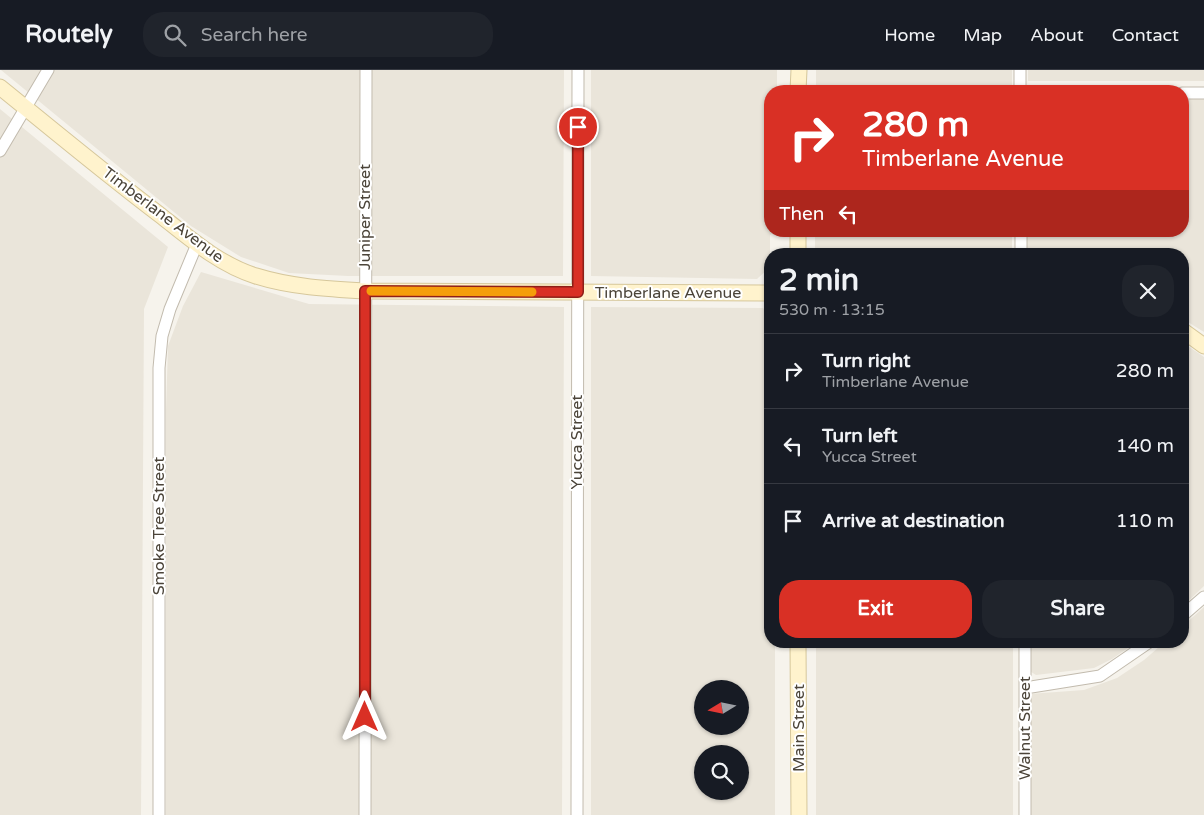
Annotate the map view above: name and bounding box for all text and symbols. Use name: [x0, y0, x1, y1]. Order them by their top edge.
search box: [143, 12, 493, 57]
text: Routely: [25, 20, 113, 49]
icon: search: [161, 21, 189, 49]
text: Search here: [201, 24, 308, 46]
text: Home: [884, 24, 935, 46]
text: Map: [963, 24, 1002, 46]
text: About: [1030, 24, 1084, 46]
text: Contact: [1112, 24, 1179, 46]
text: 280 m: [862, 104, 969, 146]
icon: right: [779, 105, 844, 170]
pin: [557, 106, 599, 148]
icon: arrive: [564, 113, 592, 141]
text: Timberlane Avenue: [862, 146, 1064, 172]
street label: Timberlane Avenue: [98, 163, 228, 267]
street label: Juniper Street: [355, 164, 375, 270]
icon: left: [834, 200, 862, 228]
text: Then: [779, 203, 824, 225]
text: 2 min: [779, 262, 859, 299]
button: close: [1122, 265, 1174, 317]
street label: Timberlane Avenue: [595, 283, 741, 303]
text: 530 m · 13:15: [779, 300, 885, 320]
text: Turn right: [822, 350, 910, 372]
icon: right: [779, 357, 807, 385]
text: 280 m: [1116, 360, 1174, 382]
text: Timberlane Avenue: [822, 372, 969, 392]
street label: Yucca Street: [567, 395, 587, 489]
text: Turn left: [822, 425, 898, 447]
icon: left: [779, 432, 807, 460]
text: 140 m: [1116, 435, 1174, 457]
text: Yucca Street: [822, 447, 917, 467]
street label: Smoke Tree Street: [149, 457, 169, 595]
icon: arrive: [779, 507, 807, 535]
text: Arrive at destination: [822, 510, 1005, 532]
text: 110 m: [1116, 510, 1174, 532]
button: Exit: [779, 580, 972, 638]
button: Share: [982, 580, 1174, 638]
street label: Walnut Street: [1015, 676, 1035, 780]
north arrow: [694, 680, 749, 735]
map controls: [694, 680, 749, 800]
street label: Main Street: [789, 684, 809, 772]
position arrow: [338, 690, 390, 742]
button: search: [694, 745, 749, 800]

